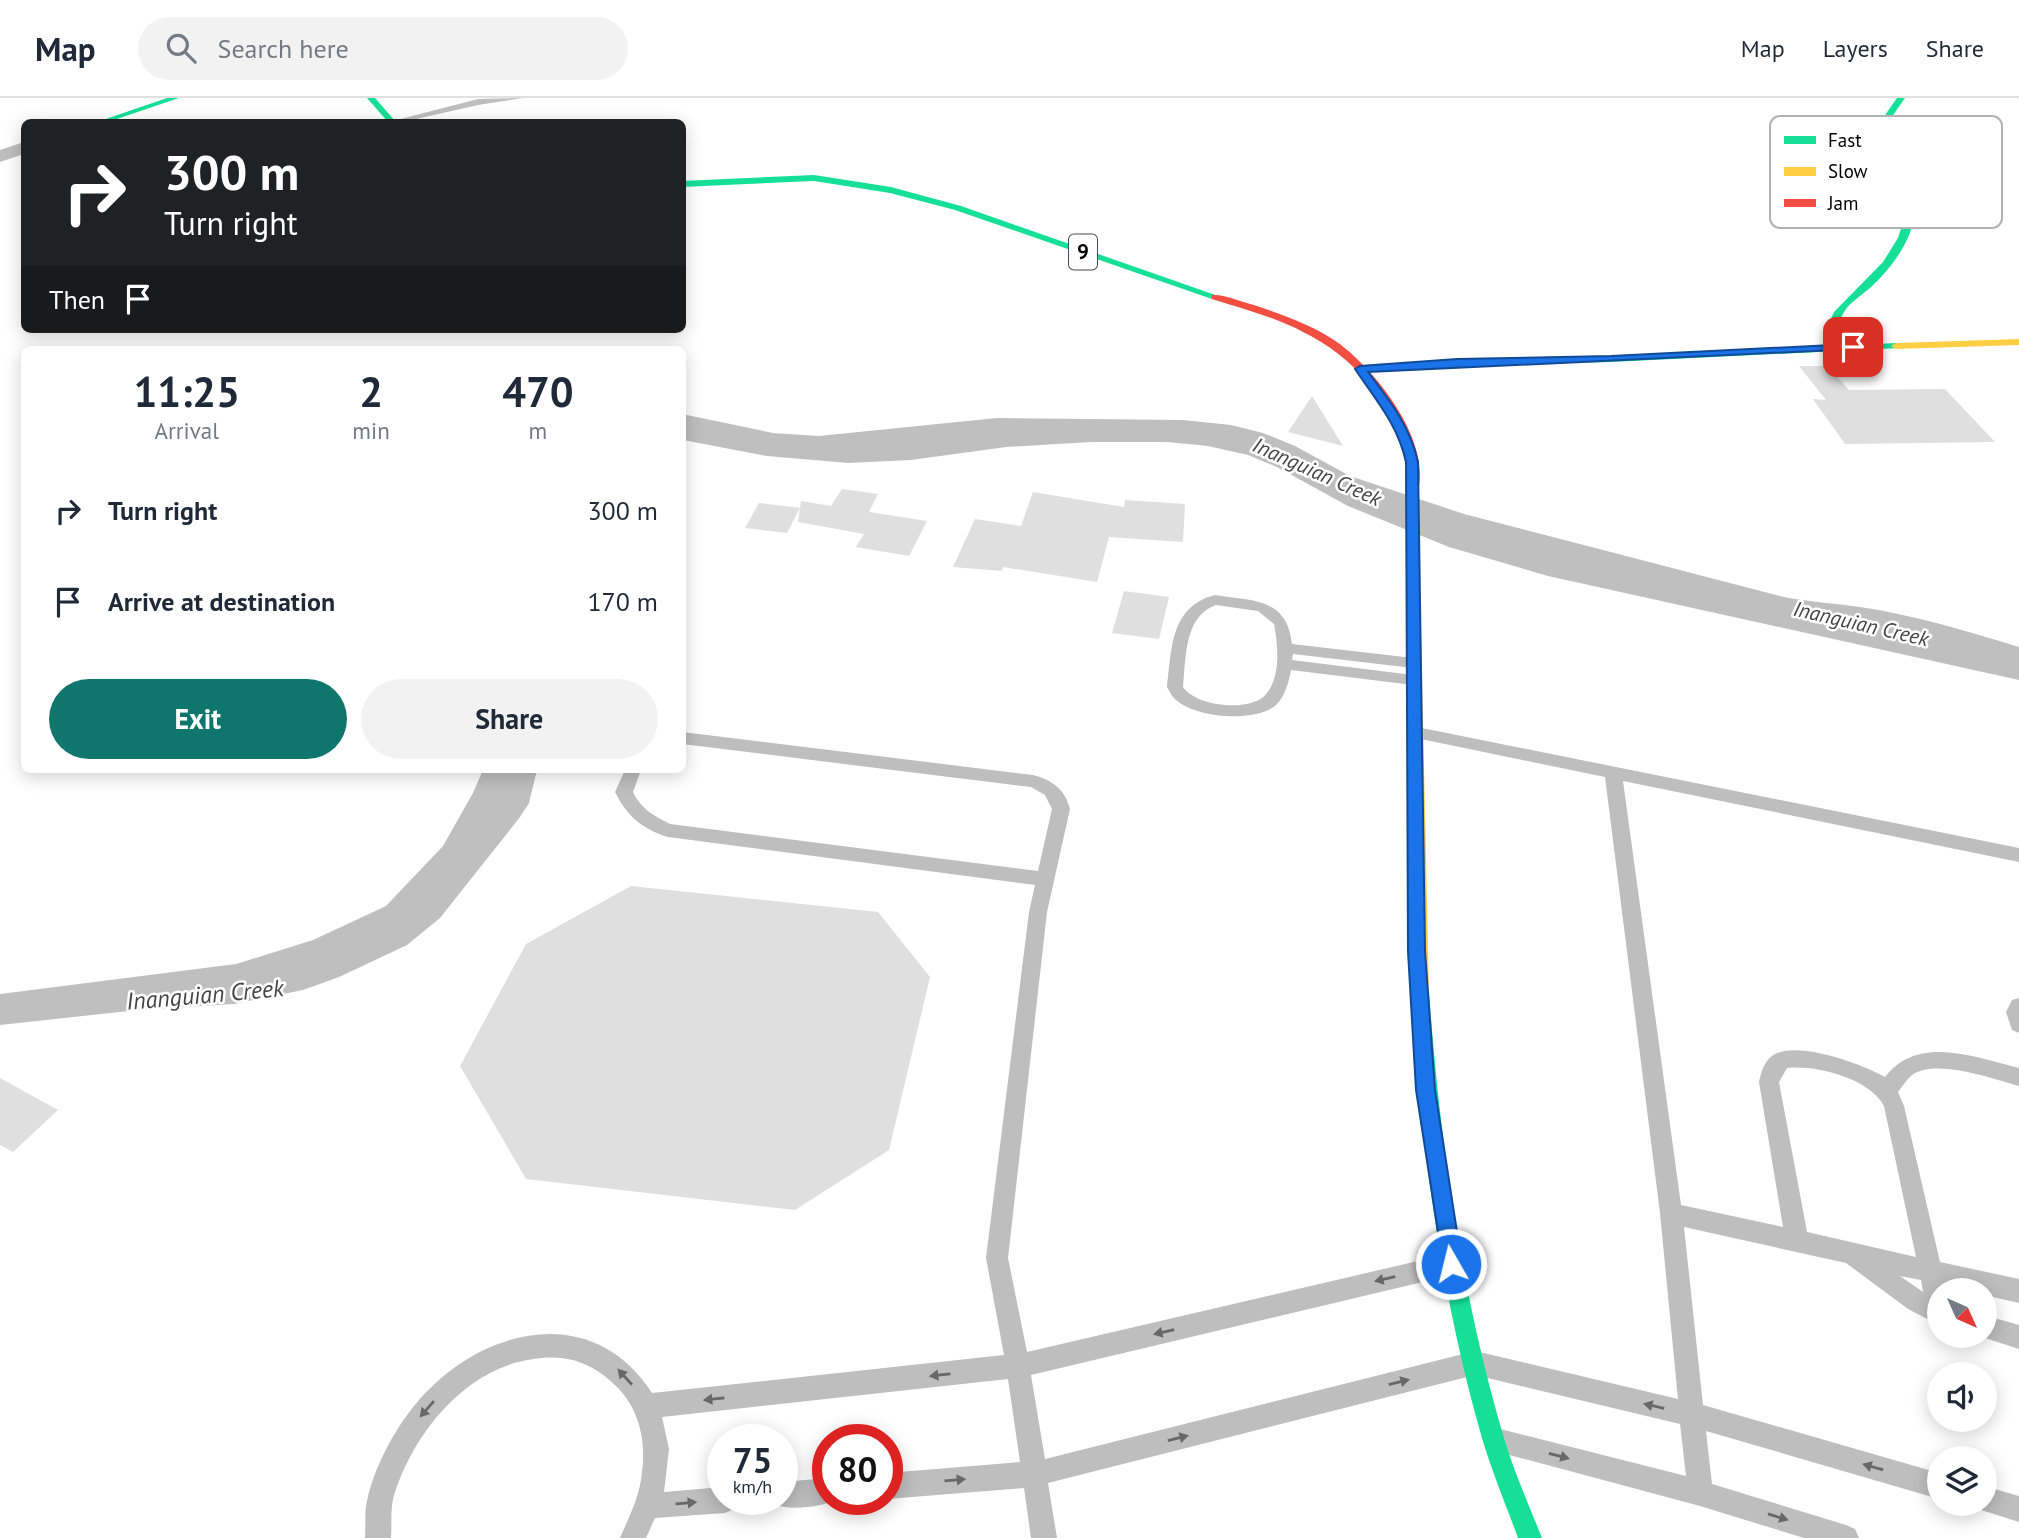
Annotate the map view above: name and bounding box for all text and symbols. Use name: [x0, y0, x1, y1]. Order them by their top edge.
search box: [138, 17, 628, 80]
text: Map: [35, 27, 96, 70]
icon: search: [162, 29, 200, 67]
text: Search here: [218, 32, 349, 65]
text: Map: [1741, 33, 1785, 64]
text: Layers: [1823, 33, 1888, 64]
text: Share: [1926, 33, 1984, 64]
legend: [1770, 116, 2002, 228]
text: Fast: [1828, 128, 1862, 152]
text: 300 m: [164, 140, 299, 204]
icon: right: [49, 147, 140, 238]
text: Slow: [1828, 159, 1868, 183]
text: Jam: [1827, 191, 1858, 215]
text: Turn right: [164, 202, 298, 244]
road number: 9: [1069, 234, 1097, 270]
icon: arrive: [119, 280, 157, 318]
text: Then: [49, 283, 105, 316]
pin: [1823, 317, 1883, 377]
icon: arrive: [1834, 328, 1872, 366]
text: 11:25: [133, 364, 240, 419]
text: 2: [359, 364, 383, 419]
text: 470: [502, 364, 574, 419]
text: Arrival: [154, 416, 219, 445]
text: min: [352, 416, 390, 445]
text: m: [529, 416, 547, 445]
water label: Inanguian Creek: [1249, 431, 1387, 513]
icon: right: [49, 492, 87, 530]
text: Turn right: [108, 494, 217, 527]
text: 300 m: [587, 494, 658, 527]
icon: arrive: [49, 583, 87, 621]
text: Arrive at destination: [108, 585, 335, 618]
text: 170 m: [587, 585, 658, 618]
water label: Inanguian Creek: [1791, 595, 1933, 653]
button: Exit: [49, 679, 347, 759]
button: Share: [361, 679, 658, 759]
water label: Inanguian Creek: [125, 972, 286, 1017]
position arrow: [1414, 1227, 1488, 1301]
one-way arrow: [1374, 1274, 1396, 1285]
north arrow: [1927, 1278, 1997, 1348]
map controls: [1927, 1278, 1997, 1516]
one-way arrow: [1152, 1327, 1174, 1338]
button: sound: [1927, 1362, 1997, 1432]
one-way arrow: [617, 1368, 633, 1386]
one-way arrow: [929, 1369, 951, 1380]
one-way arrow: [1388, 1376, 1410, 1387]
one-way arrow: [703, 1394, 725, 1405]
one-way arrow: [420, 1400, 435, 1417]
one-way arrow: [1643, 1400, 1665, 1411]
speed limit sign: 80: [812, 1424, 903, 1515]
one-way arrow: [1167, 1432, 1189, 1443]
text: 75: [733, 1437, 772, 1483]
button: layers: [1927, 1446, 1997, 1516]
one-way arrow: [1548, 1451, 1570, 1462]
one-way arrow: [1862, 1461, 1884, 1472]
one-way arrow: [944, 1474, 966, 1485]
text: km/h: [733, 1475, 772, 1498]
one-way arrow: [675, 1497, 697, 1508]
one-way arrow: [1768, 1513, 1789, 1523]

